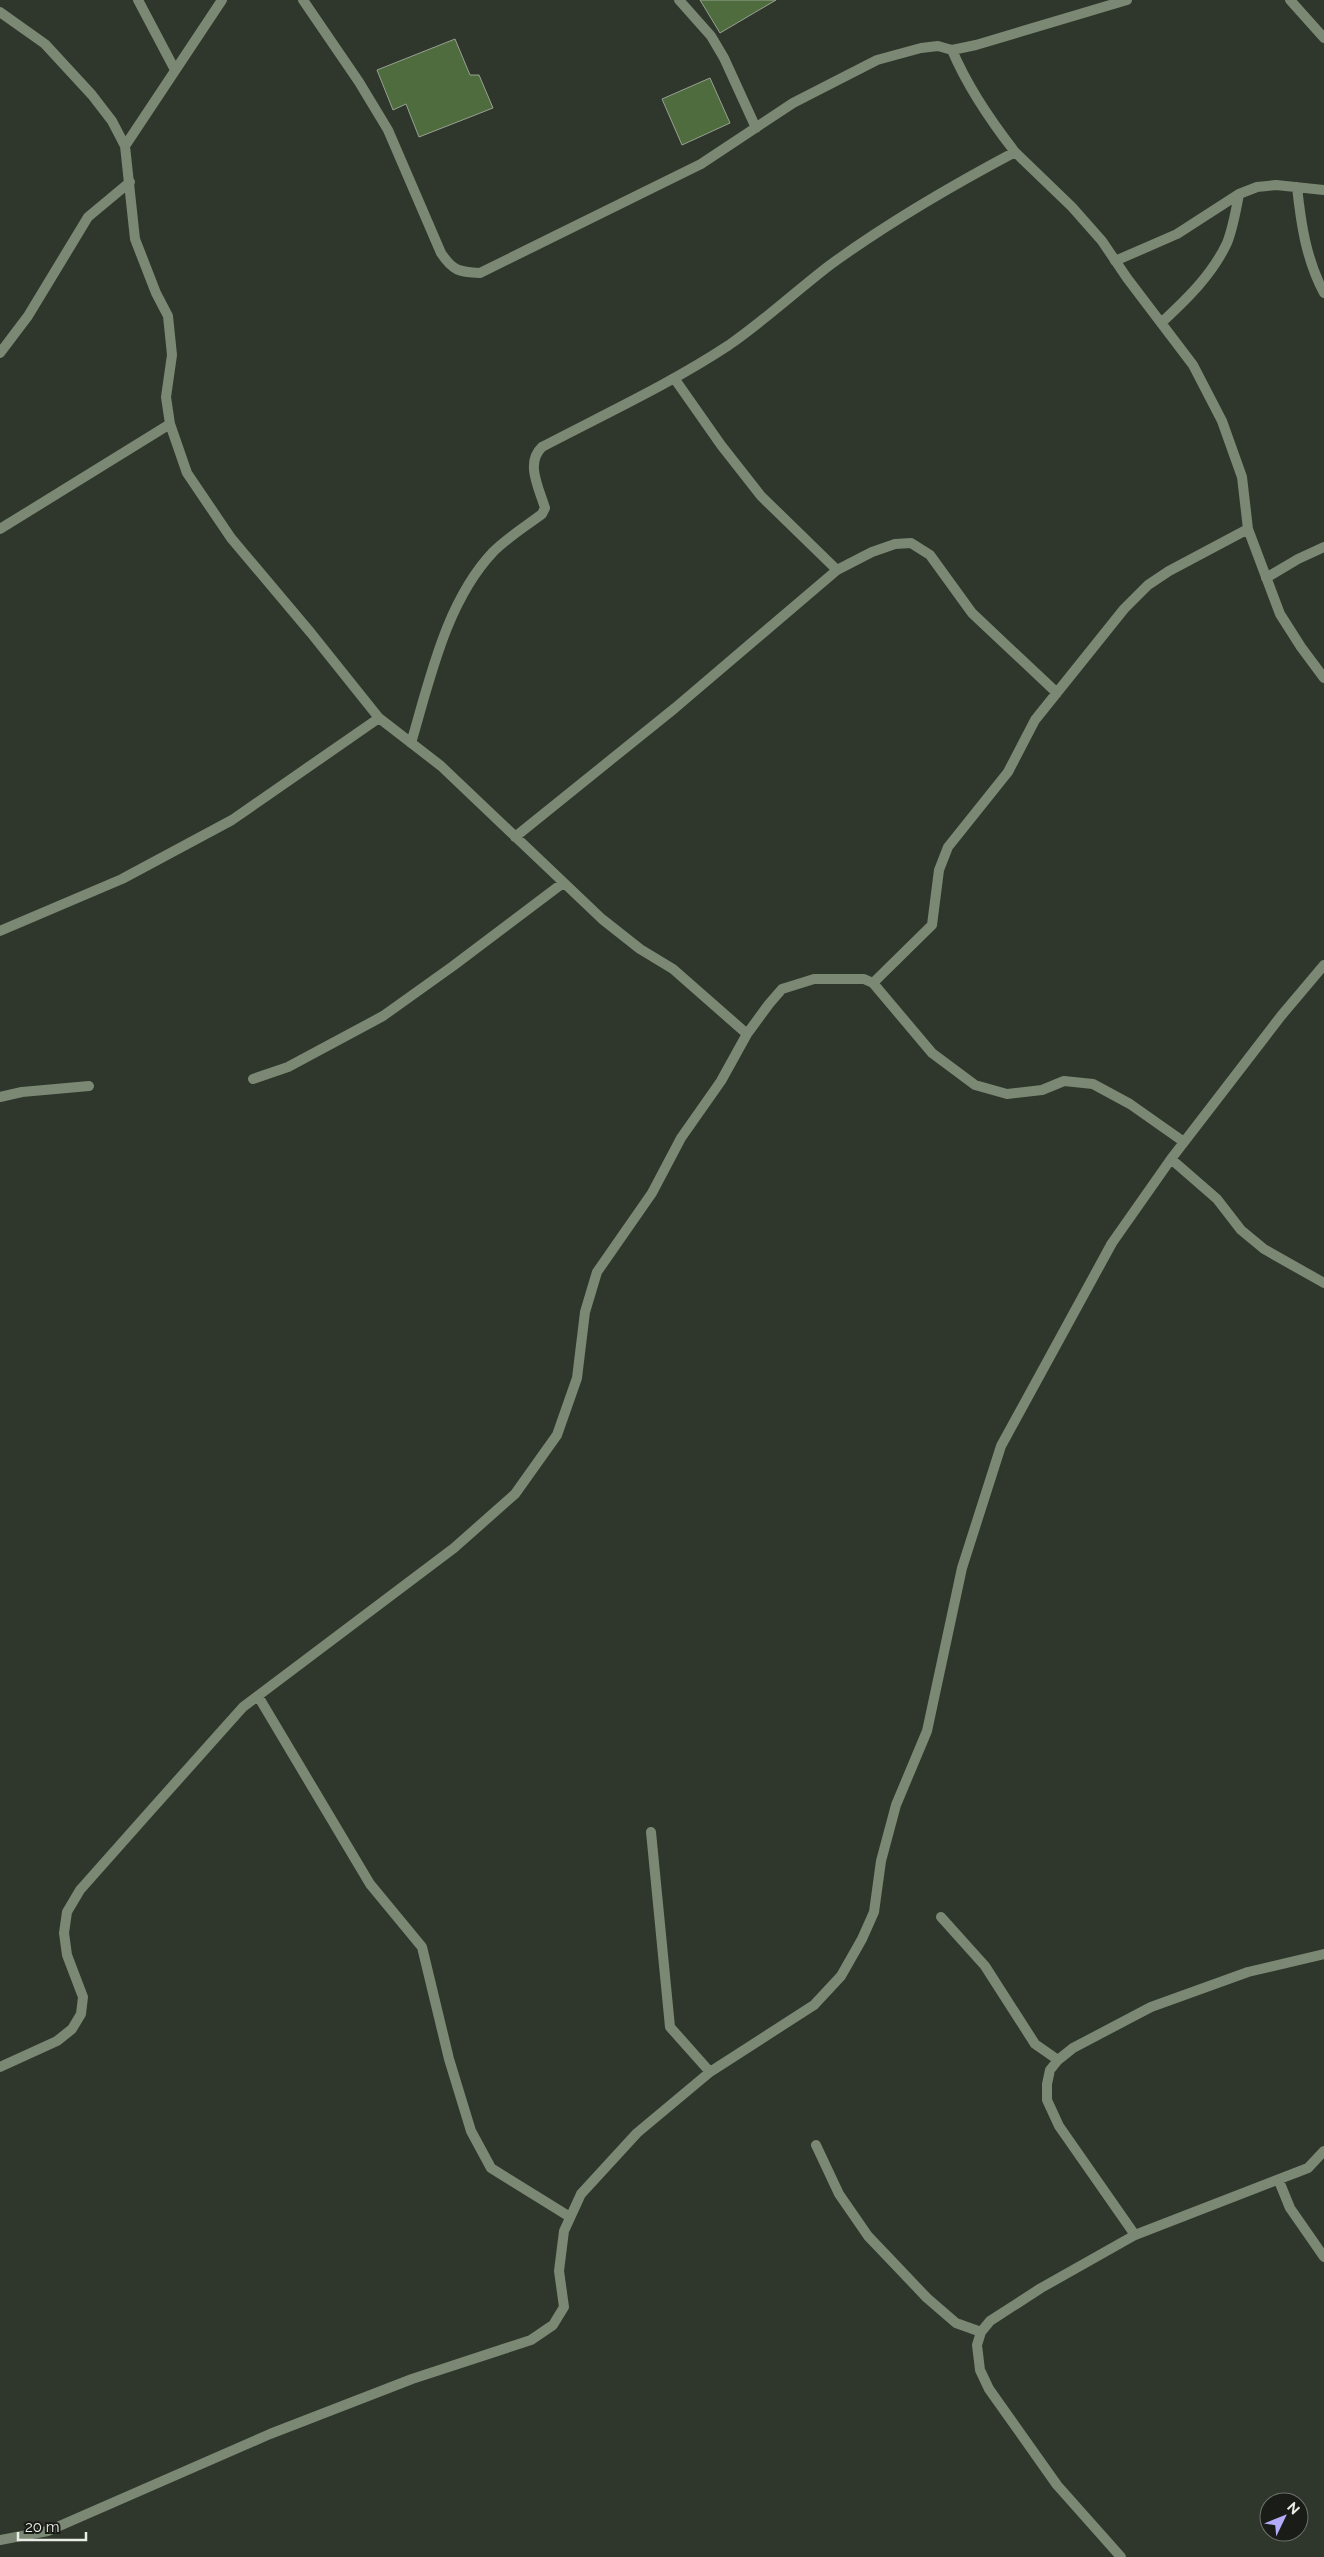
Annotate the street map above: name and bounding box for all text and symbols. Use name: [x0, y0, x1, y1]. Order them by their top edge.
north arrow: [1259, 2492, 1309, 2542]
text: N: [1284, 2499, 1303, 2517]
scale bar: [18, 2510, 85, 2542]
text: 20 m: [25, 2518, 60, 2536]

